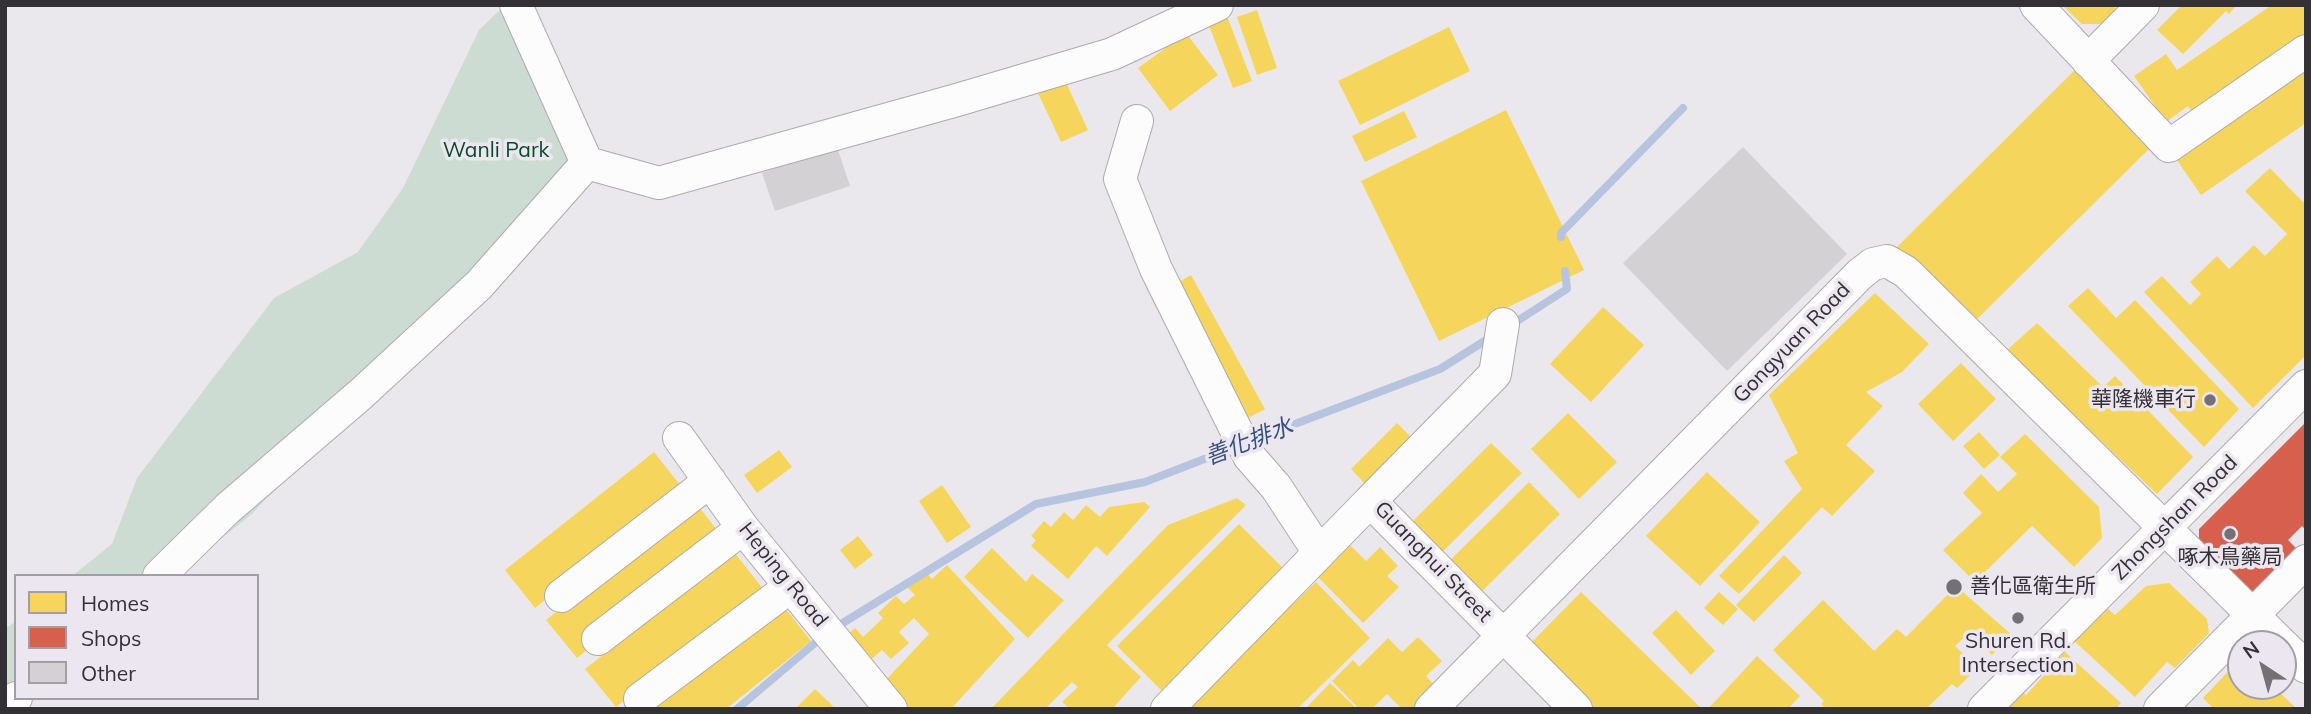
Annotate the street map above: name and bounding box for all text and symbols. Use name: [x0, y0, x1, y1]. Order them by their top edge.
park label: Wanli Park: [443, 138, 549, 164]
street label: Gongyuan Road: [1728, 278, 1856, 408]
place label: 華隆機車行: [2091, 387, 2196, 413]
marker: 華隆機車行: [2202, 392, 2218, 408]
water label: 善化排水: [1201, 413, 1297, 471]
street label: Zhongshan Road: [2107, 450, 2243, 586]
street label: Guanghui Street: [1369, 496, 1497, 628]
street label: Heping Road: [733, 518, 833, 632]
marker: 啄木鳥藥局: [2222, 526, 2238, 542]
place label: 啄木鳥藥局: [2178, 545, 2282, 571]
legend: [14, 574, 259, 700]
place label: 善化區衛生所: [1970, 574, 2096, 600]
marker: 善化區衛生所: [1944, 577, 1964, 597]
text: Homes: [81, 590, 149, 616]
marker: Shuren Rd. Intersection: [2010, 610, 2026, 626]
text: Shops: [81, 625, 141, 651]
place label: Shuren Rd. Intersection: [1962, 629, 2074, 679]
north arrow: [2227, 630, 2297, 700]
text: N: [2238, 636, 2264, 664]
text: Other: [81, 660, 136, 686]

